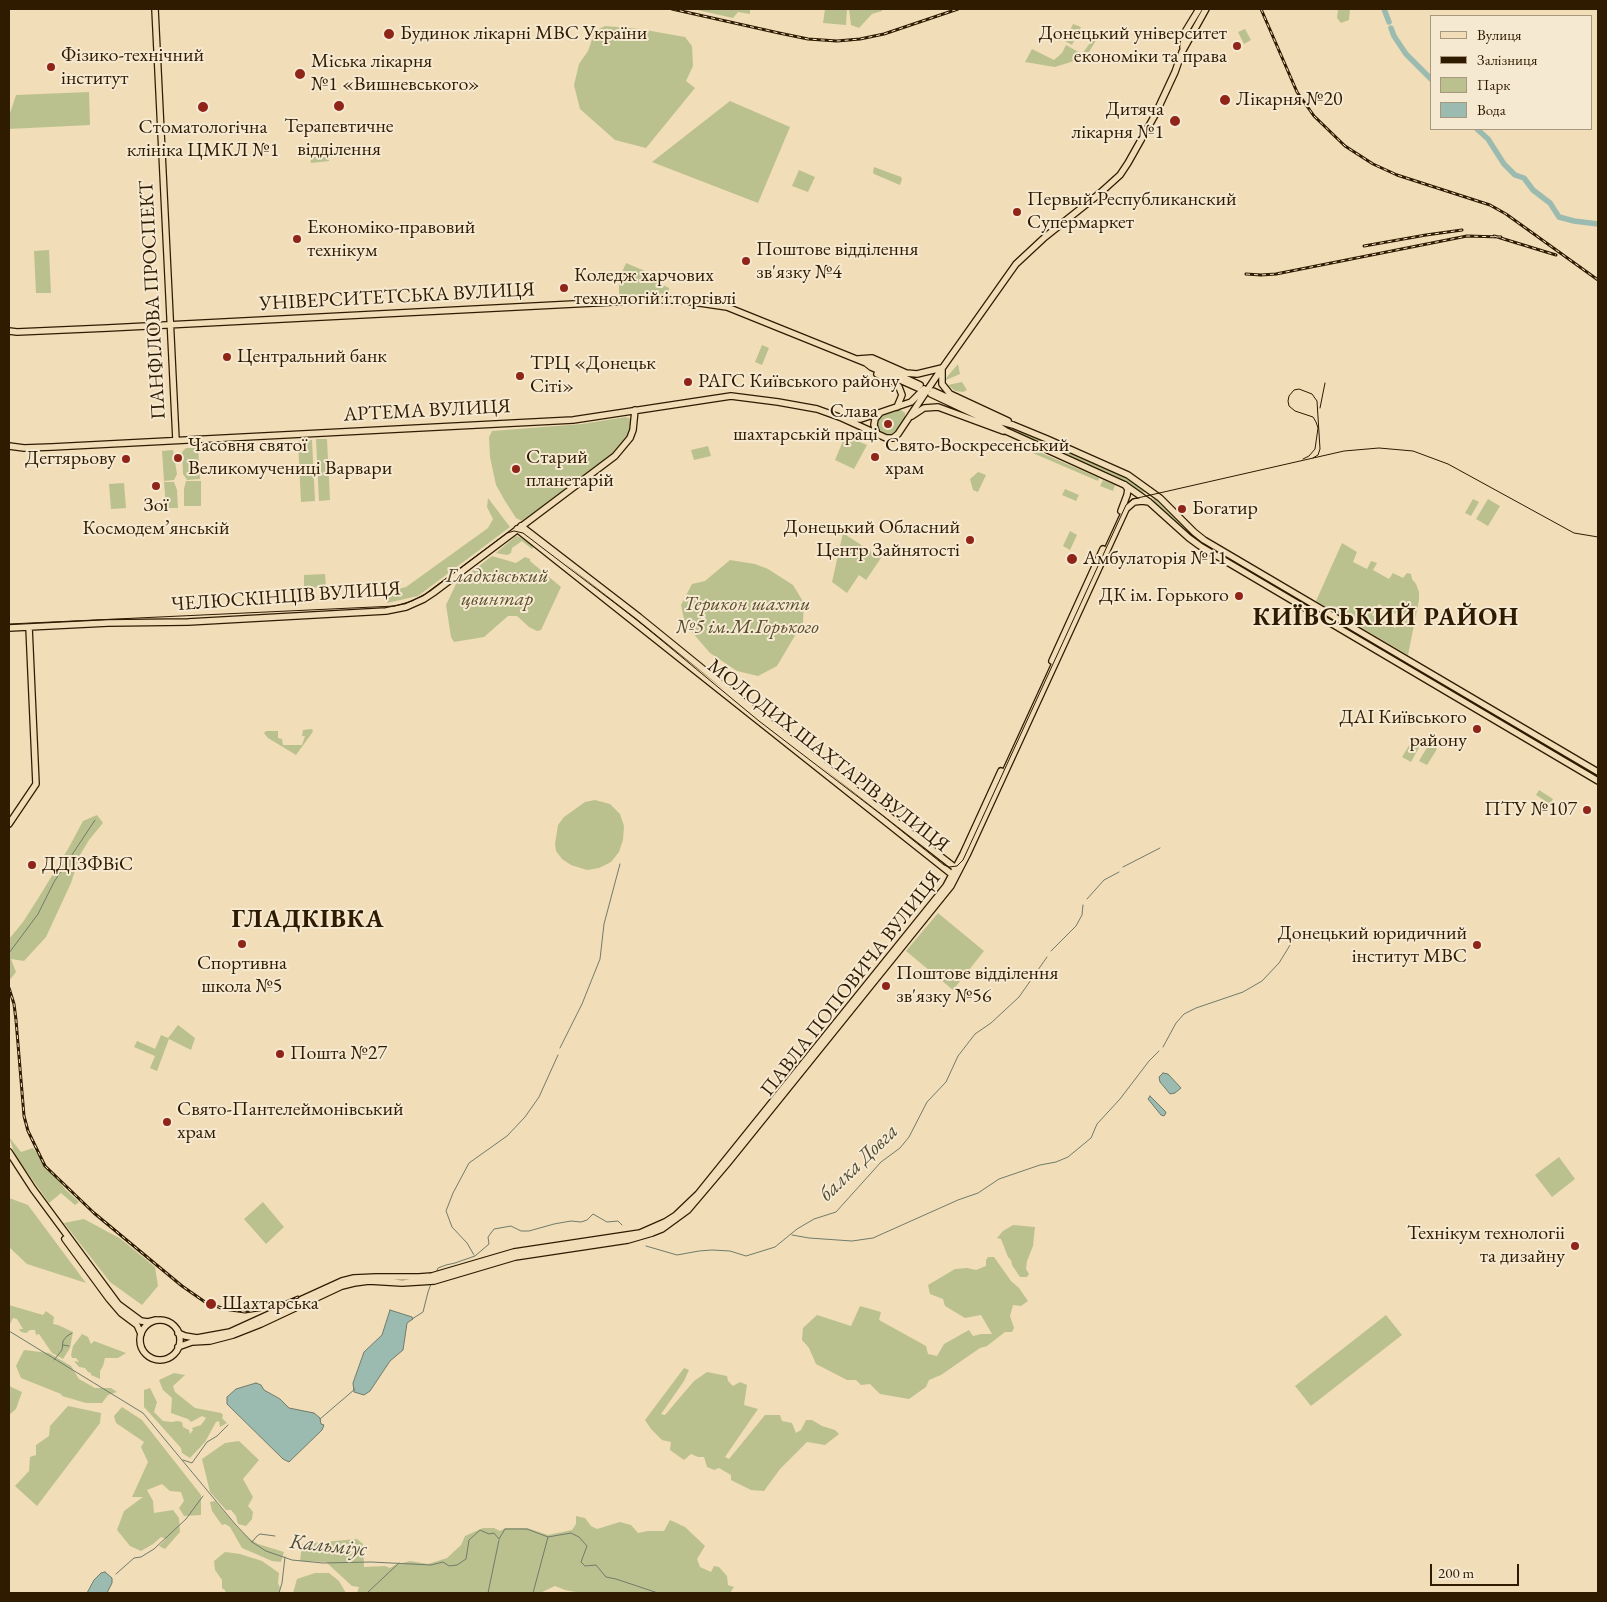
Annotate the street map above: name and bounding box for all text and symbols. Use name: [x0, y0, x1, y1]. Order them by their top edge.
legend: [1430, 15, 1592, 130]
place label: Будинок лікарні МВС України: [400, 22, 647, 46]
place label: Донецький університет економіки та права: [1039, 22, 1227, 69]
text: Вулиця: [1477, 25, 1522, 44]
marker: Будинок лікарні МВС України: [382, 27, 396, 41]
marker: Донецький університет економіки та права: [1231, 40, 1243, 52]
place label: Фізико-технічний інститут: [61, 44, 204, 91]
place label: Міська лікарня №1 «Вишневського»: [311, 50, 480, 97]
text: Залізниця: [1477, 50, 1537, 69]
marker: Фізико-технічний інститут: [45, 61, 57, 73]
marker: Міська лікарня №1 «Вишневського»: [293, 67, 307, 81]
text: Парк: [1477, 75, 1510, 94]
place label: Лікарня №20: [1236, 88, 1343, 112]
marker: Лікарня №20: [1218, 93, 1232, 107]
place label: Дитяча лікарня №1: [1072, 98, 1164, 145]
marker: Терапевтичне відділення: [332, 99, 346, 113]
marker: Стоматологічна клініка ЦМКЛ №1: [196, 100, 210, 114]
text: Вода: [1477, 100, 1506, 119]
marker: Дитяча лікарня №1: [1168, 114, 1182, 128]
place label: Терапевтичне відділення: [284, 115, 394, 162]
place label: Стоматологічна клініка ЦМКЛ №1: [127, 116, 279, 163]
street label: ПАНФІЛОВА ПРОСПЕКТ: [135, 180, 171, 420]
place label: Первый Республиканский Супермаркет: [1027, 188, 1237, 235]
marker: Первый Республиканский Супермаркет: [1011, 206, 1023, 218]
place label: Економіко-правовий технікум: [307, 216, 475, 263]
marker: Економіко-правовий технікум: [291, 233, 303, 245]
place label: Поштове відділення зв'язку №4: [756, 238, 918, 285]
marker: Поштове відділення зв'язку №4: [740, 255, 752, 267]
place label: Коледж харчових технологій і торгівлі: [574, 264, 736, 311]
street label: УНІВЕРСИТЕТСЬКА ВУЛИЦЯ: [259, 278, 535, 316]
marker: Коледж харчових технологій і торгівлі: [558, 282, 570, 294]
place label: Центральний банк: [237, 345, 387, 369]
marker: Центральний банк: [221, 351, 233, 363]
place label: ТРЦ «Донецьк Сіті»: [530, 352, 656, 399]
marker: ТРЦ «Донецьк Сіті»: [514, 370, 526, 382]
place label: РАГС Київського району: [698, 370, 900, 394]
marker: РАГС Київського району: [682, 376, 694, 388]
street label: АРТЕМА ВУЛИЦЯ: [343, 395, 511, 427]
place label: Слава шахтарській праці: [733, 400, 878, 447]
marker: Слава шахтарській праці: [882, 418, 894, 430]
place label: Часовня святої Великомучениці Варвари: [188, 434, 392, 481]
place label: Свято-Воскресенський храм: [885, 434, 1069, 481]
place label: Старий планетарій: [526, 446, 614, 493]
place label: Дегтярьову: [25, 447, 116, 471]
marker: Свято-Воскресенський храм: [869, 451, 881, 463]
marker: Часовня святої Великомучениці Варвари: [172, 452, 184, 464]
marker: Дегтярьову: [120, 453, 132, 465]
marker: Старий планетарій: [510, 463, 522, 475]
marker: Зої Космодем’янській: [150, 480, 162, 492]
place label: Зої Космодем’янській: [83, 494, 229, 541]
place label: Богатир: [1192, 497, 1258, 521]
marker: Богатир: [1176, 503, 1188, 515]
place label: Донецький Обласний Центр Зайнятості: [784, 516, 960, 563]
marker: Донецький Обласний Центр Зайнятості: [964, 534, 976, 546]
place label: Амбулаторія №11: [1083, 547, 1227, 571]
marker: Амбулаторія №11: [1065, 552, 1079, 566]
park label: Гладківський цвинтар: [446, 565, 548, 612]
street label: ЧЕЛЮСКІНЦІВ ВУЛИЦЯ: [170, 577, 402, 617]
place label: ДК ім. Горького: [1099, 584, 1229, 608]
marker: ДК ім. Горького: [1233, 590, 1245, 602]
park label: Терикон шахти №5 ім.М.Горького: [675, 593, 819, 640]
district label: КИЇВСЬКИЙ РАЙОН: [1251, 603, 1521, 633]
street label: МОЛОДИХ ШАХТАРІВ ВУЛИЦЯ: [702, 654, 954, 858]
place label: ДАІ Київського району: [1339, 706, 1467, 753]
marker: ДАІ Київського району: [1471, 723, 1483, 735]
place label: ПТУ №107: [1484, 798, 1577, 822]
marker: ПТУ №107: [1581, 804, 1593, 816]
place label: ДДІЗФВіС: [42, 853, 133, 877]
marker: ДДІЗФВіС: [26, 859, 38, 871]
street label: ПАВЛА ПОПОВИЧА ВУЛИЦЯ: [756, 867, 946, 1101]
district label: ГЛАДКІВКА: [230, 905, 386, 935]
place label: Донецький юридичний інститут МВС: [1278, 922, 1467, 969]
marker: Спортивна школа №5: [236, 938, 248, 950]
marker: Донецький юридичний інститут МВС: [1471, 939, 1483, 951]
place label: Спортивна школа №5: [197, 952, 287, 999]
place label: Поштове відділення зв'язку №56: [896, 962, 1058, 1009]
marker: Поштове відділення зв'язку №56: [880, 980, 892, 992]
place label: Пошта №27: [290, 1042, 387, 1066]
marker: Пошта №27: [274, 1048, 286, 1060]
place label: Свято-Пантелеймонівський храм: [177, 1098, 404, 1145]
marker: Свято-Пантелеймонівський храм: [161, 1116, 173, 1128]
water label: балка Довга: [814, 1119, 904, 1207]
place label: Технікум технологіі та дизайну: [1407, 1222, 1565, 1269]
marker: Технікум технологіі та дизайну: [1569, 1240, 1581, 1252]
place label: Шахтарська: [222, 1292, 319, 1316]
marker: Шахтарська: [204, 1297, 218, 1311]
water label: Кальміус: [288, 1529, 368, 1563]
scale bar: [1432, 1554, 1521, 1586]
text: 200 m: [1438, 1563, 1474, 1582]

